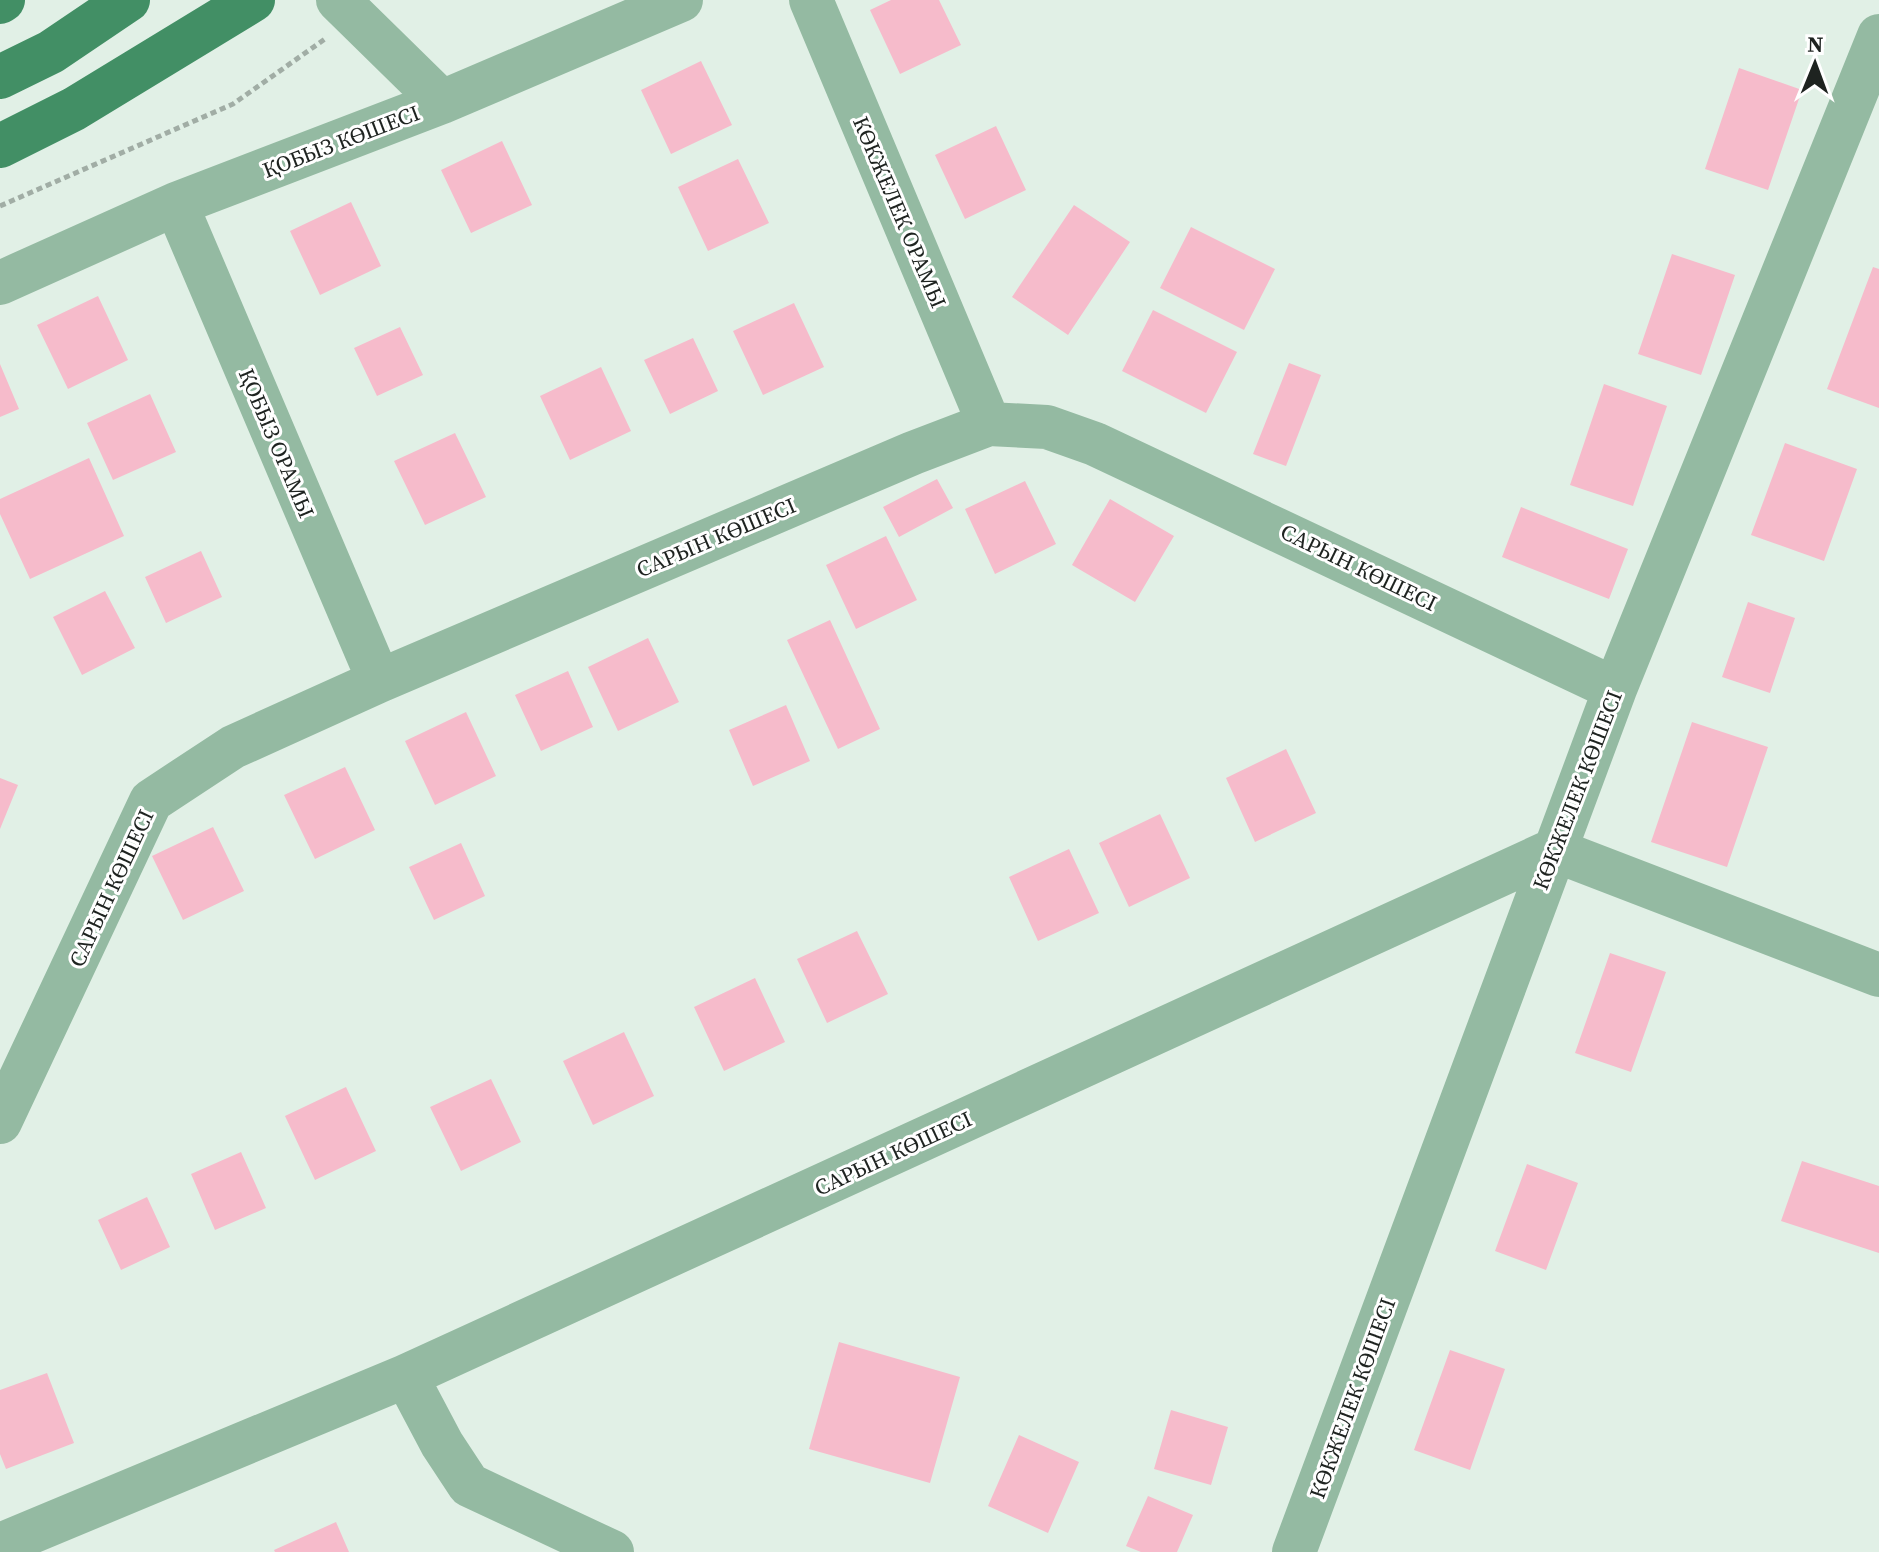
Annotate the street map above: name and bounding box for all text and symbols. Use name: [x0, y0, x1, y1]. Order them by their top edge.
north arrow: [1775, 24, 1855, 104]
text: N: [1807, 29, 1824, 59]
street label: ҚОБЫЗ КӨШЕСІ: [258, 97, 424, 185]
street label: КӨКЖЕЛЕК ОРАМЫ: [846, 112, 954, 312]
street label: ҚОБЫЗ ОРАМЫ: [232, 363, 322, 523]
street label: САРЫН КӨШЕСІ: [632, 490, 800, 584]
street label: САРЫН КӨШЕСІ: [1276, 516, 1442, 618]
street label: КӨКЖЕЛЕК КӨШЕСІ: [1525, 686, 1629, 894]
street label: САРЫН КӨШЕСІ: [61, 804, 161, 972]
street label: САРЫН КӨШЕСІ: [809, 1103, 977, 1203]
street label: КӨКЖЕЛЕК КӨШЕСІ: [1302, 1293, 1402, 1503]

